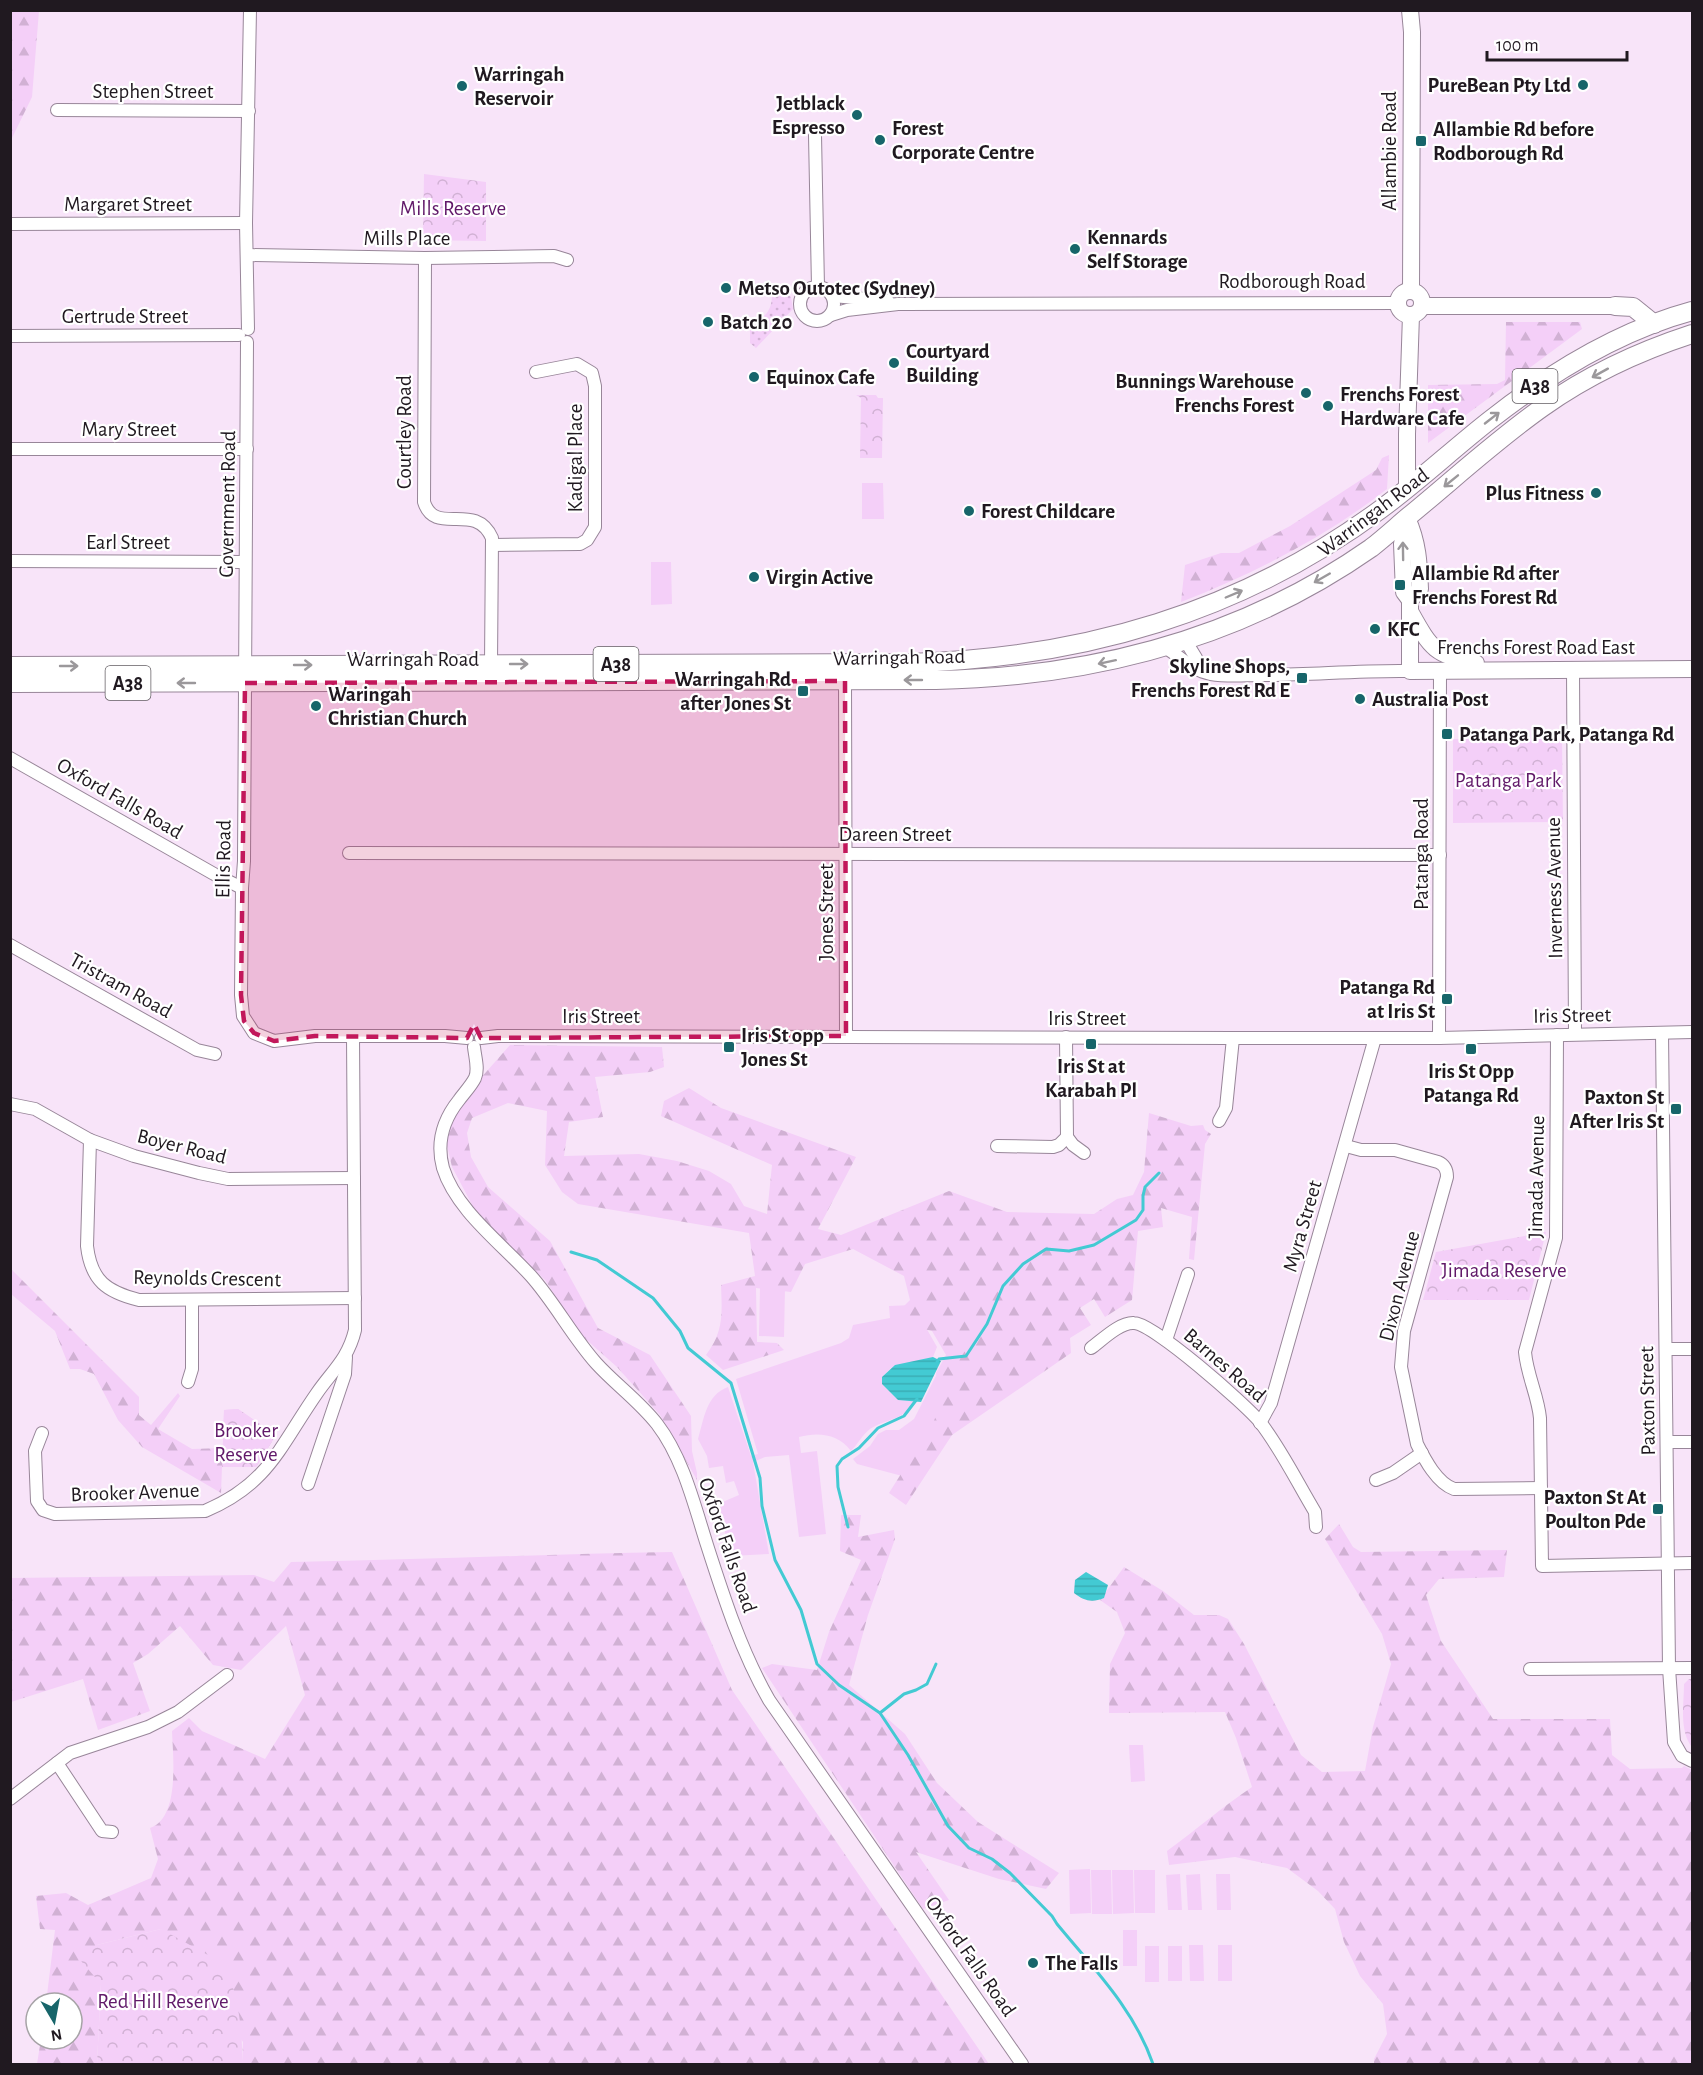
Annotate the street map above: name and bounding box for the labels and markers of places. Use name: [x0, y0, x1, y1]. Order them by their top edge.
place label: Warringah Reservoir: [474, 64, 565, 109]
place label: PureBean Pty Ltd: [1428, 75, 1571, 96]
marker: PureBean Pty Ltd: [1576, 78, 1590, 92]
marker: Warringah Reservoir: [455, 79, 469, 93]
place label: Jetblack Espresso: [772, 93, 846, 138]
marker: Jetblack Espresso: [850, 108, 864, 122]
place label: Forest Corporate Centre: [892, 118, 1034, 163]
place label: Allambie Rd before Rodborough Rd: [1433, 119, 1594, 164]
marker: Forest Corporate Centre: [873, 133, 887, 147]
marker: Allambie Rd before Rodborough Rd: [1414, 134, 1428, 148]
place label: Kennards Self Storage: [1087, 227, 1188, 272]
marker: Kennards Self Storage: [1068, 242, 1082, 256]
place label: Metso Outotec (Sydney): [738, 278, 936, 299]
marker: Metso Outotec (Sydney): [719, 281, 733, 295]
place label: Batch 20: [720, 312, 792, 333]
marker: Batch 20: [701, 315, 715, 329]
place label: Courtyard Building: [906, 341, 990, 386]
marker: Courtyard Building: [887, 356, 901, 370]
place label: Equinox Cafe: [766, 367, 875, 388]
marker: Equinox Cafe: [747, 370, 761, 384]
place label: Bunnings Warehouse Frenchs Forest: [1115, 371, 1294, 416]
place label: Frenchs Forest Hardware Cafe: [1340, 384, 1465, 429]
marker: Bunnings Warehouse Frenchs Forest: [1299, 386, 1313, 400]
marker: Frenchs Forest Hardware Cafe: [1321, 399, 1335, 413]
place label: Plus Fitness: [1485, 483, 1584, 504]
marker: Plus Fitness: [1589, 486, 1603, 500]
place label: Forest Childcare: [981, 501, 1115, 522]
marker: Forest Childcare: [962, 504, 976, 518]
place label: Allambie Rd after Frenchs Forest Rd: [1412, 563, 1560, 608]
place label: Virgin Active: [766, 567, 873, 588]
marker: Virgin Active: [747, 570, 761, 584]
marker: Allambie Rd after Frenchs Forest Rd: [1393, 578, 1407, 592]
place label: KFC: [1387, 619, 1420, 640]
marker: KFC: [1368, 622, 1382, 636]
place label: Skyline Shops, Frenchs Forest Rd E: [1131, 656, 1290, 701]
place label: Warringah Rd after Jones St: [675, 669, 791, 714]
marker: Skyline Shops, Frenchs Forest Rd E: [1295, 671, 1309, 685]
place label: Waringah Christian Church: [328, 684, 467, 729]
marker: Warringah Rd after Jones St: [796, 684, 810, 698]
place label: Australia Post: [1372, 689, 1488, 710]
marker: Australia Post: [1353, 692, 1367, 706]
marker: Waringah Christian Church: [309, 699, 323, 713]
place label: Patanga Park, Patanga Rd: [1459, 724, 1674, 745]
marker: Patanga Park, Patanga Rd: [1440, 727, 1454, 741]
place label: Patanga Rd at Iris St: [1339, 977, 1435, 1022]
marker: Patanga Rd at Iris St: [1440, 992, 1454, 1006]
place label: Iris St opp Jones St: [741, 1025, 824, 1070]
marker: Iris St at Karabah Pl: [1084, 1037, 1098, 1051]
marker: Iris St opp Jones St: [722, 1040, 736, 1054]
marker: Iris St Opp Patanga Rd: [1464, 1042, 1478, 1056]
place label: Iris St at Karabah Pl: [1045, 1056, 1137, 1101]
place label: Iris St Opp Patanga Rd: [1423, 1061, 1519, 1106]
place label: Paxton St After Iris St: [1570, 1087, 1664, 1132]
marker: Paxton St After Iris St: [1669, 1102, 1683, 1116]
place label: Paxton St At Poulton Pde: [1544, 1487, 1646, 1532]
marker: Paxton St At Poulton Pde: [1651, 1502, 1665, 1516]
place label: The Falls: [1045, 1953, 1118, 1974]
marker: The Falls: [1026, 1956, 1040, 1970]

